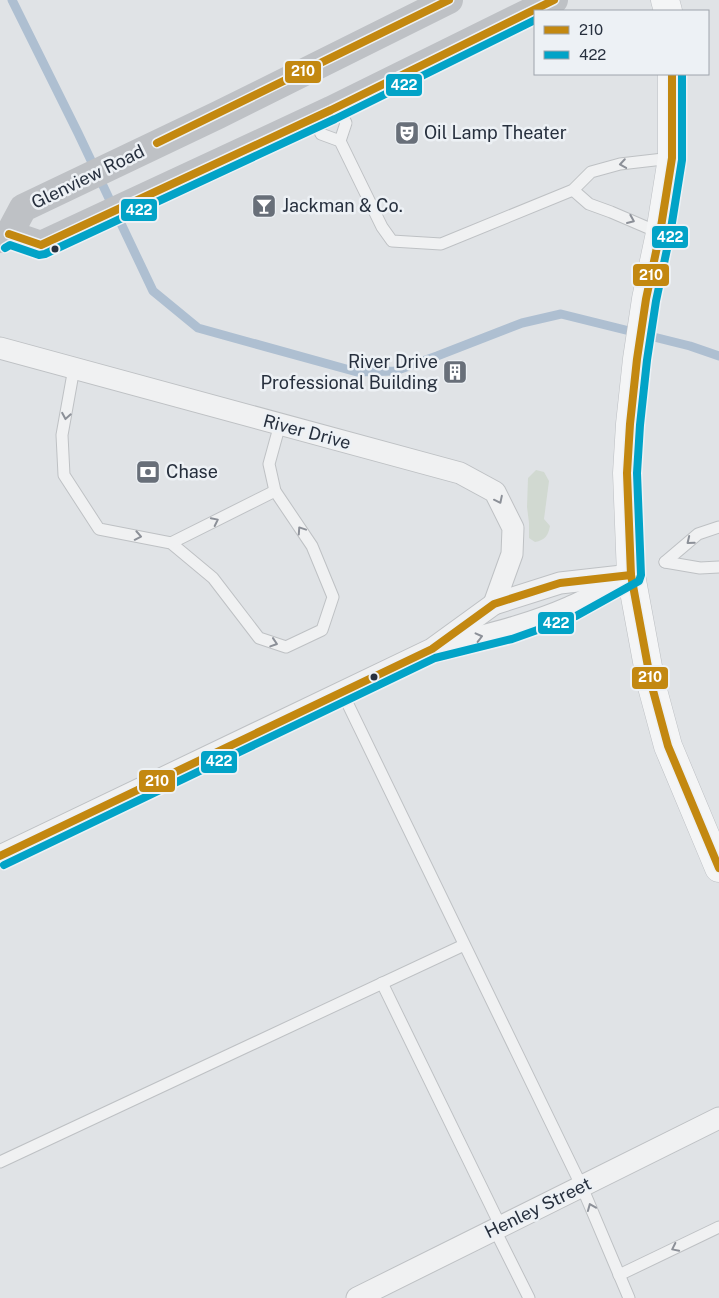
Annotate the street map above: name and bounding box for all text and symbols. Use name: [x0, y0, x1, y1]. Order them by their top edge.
legend: [534, 10, 709, 75]
text: 210: [579, 21, 603, 38]
text: 422: [579, 46, 606, 63]
line badge: 210: [284, 60, 322, 84]
text: 210: [291, 63, 315, 79]
line badge: 422: [385, 73, 423, 97]
text: 422: [391, 77, 418, 93]
theatre icon: Oil Lamp Theater: [394, 120, 420, 146]
place label: Oil Lamp Theater: [424, 122, 567, 143]
street label: Glenview Road: [28, 140, 148, 213]
one-way arrow: [619, 158, 627, 169]
bar icon: Jackman & Co.: [251, 193, 277, 219]
place label: Jackman & Co.: [282, 195, 403, 216]
line badge: 422: [120, 198, 158, 222]
text: 422: [126, 202, 153, 218]
one-way arrow: [626, 214, 635, 225]
line badge: 422: [651, 225, 689, 249]
text: 422: [657, 229, 684, 245]
unlabelled marker: [50, 244, 60, 254]
line badge: 210: [632, 263, 670, 287]
text: 210: [639, 267, 663, 283]
place label: River Drive Professional Building: [260, 351, 438, 393]
building icon: River Drive Professional Building: [442, 359, 468, 385]
street label: River Drive: [261, 410, 353, 453]
one-way arrow: [61, 412, 71, 421]
bank icon: Chase: [135, 459, 161, 485]
place label: Chase: [166, 461, 218, 482]
one-way arrow: [493, 495, 503, 504]
one-way arrow: [209, 517, 218, 527]
one-way arrow: [298, 526, 307, 535]
one-way arrow: [133, 531, 142, 541]
one-way arrow: [687, 535, 696, 543]
line badge: 422: [537, 611, 575, 635]
text: 422: [543, 615, 570, 631]
one-way arrow: [474, 632, 483, 643]
one-way arrow: [269, 638, 277, 648]
line badge: 210: [631, 666, 669, 690]
text: 210: [638, 669, 662, 685]
unlabelled marker: [369, 672, 379, 682]
line badge: 422: [200, 750, 238, 774]
text: 422: [206, 753, 233, 769]
line badge: 210: [138, 769, 176, 793]
text: 210: [145, 773, 169, 789]
street label: Henley Street: [481, 1173, 594, 1242]
one-way arrow: [587, 1203, 597, 1212]
one-way arrow: [671, 1242, 680, 1252]

